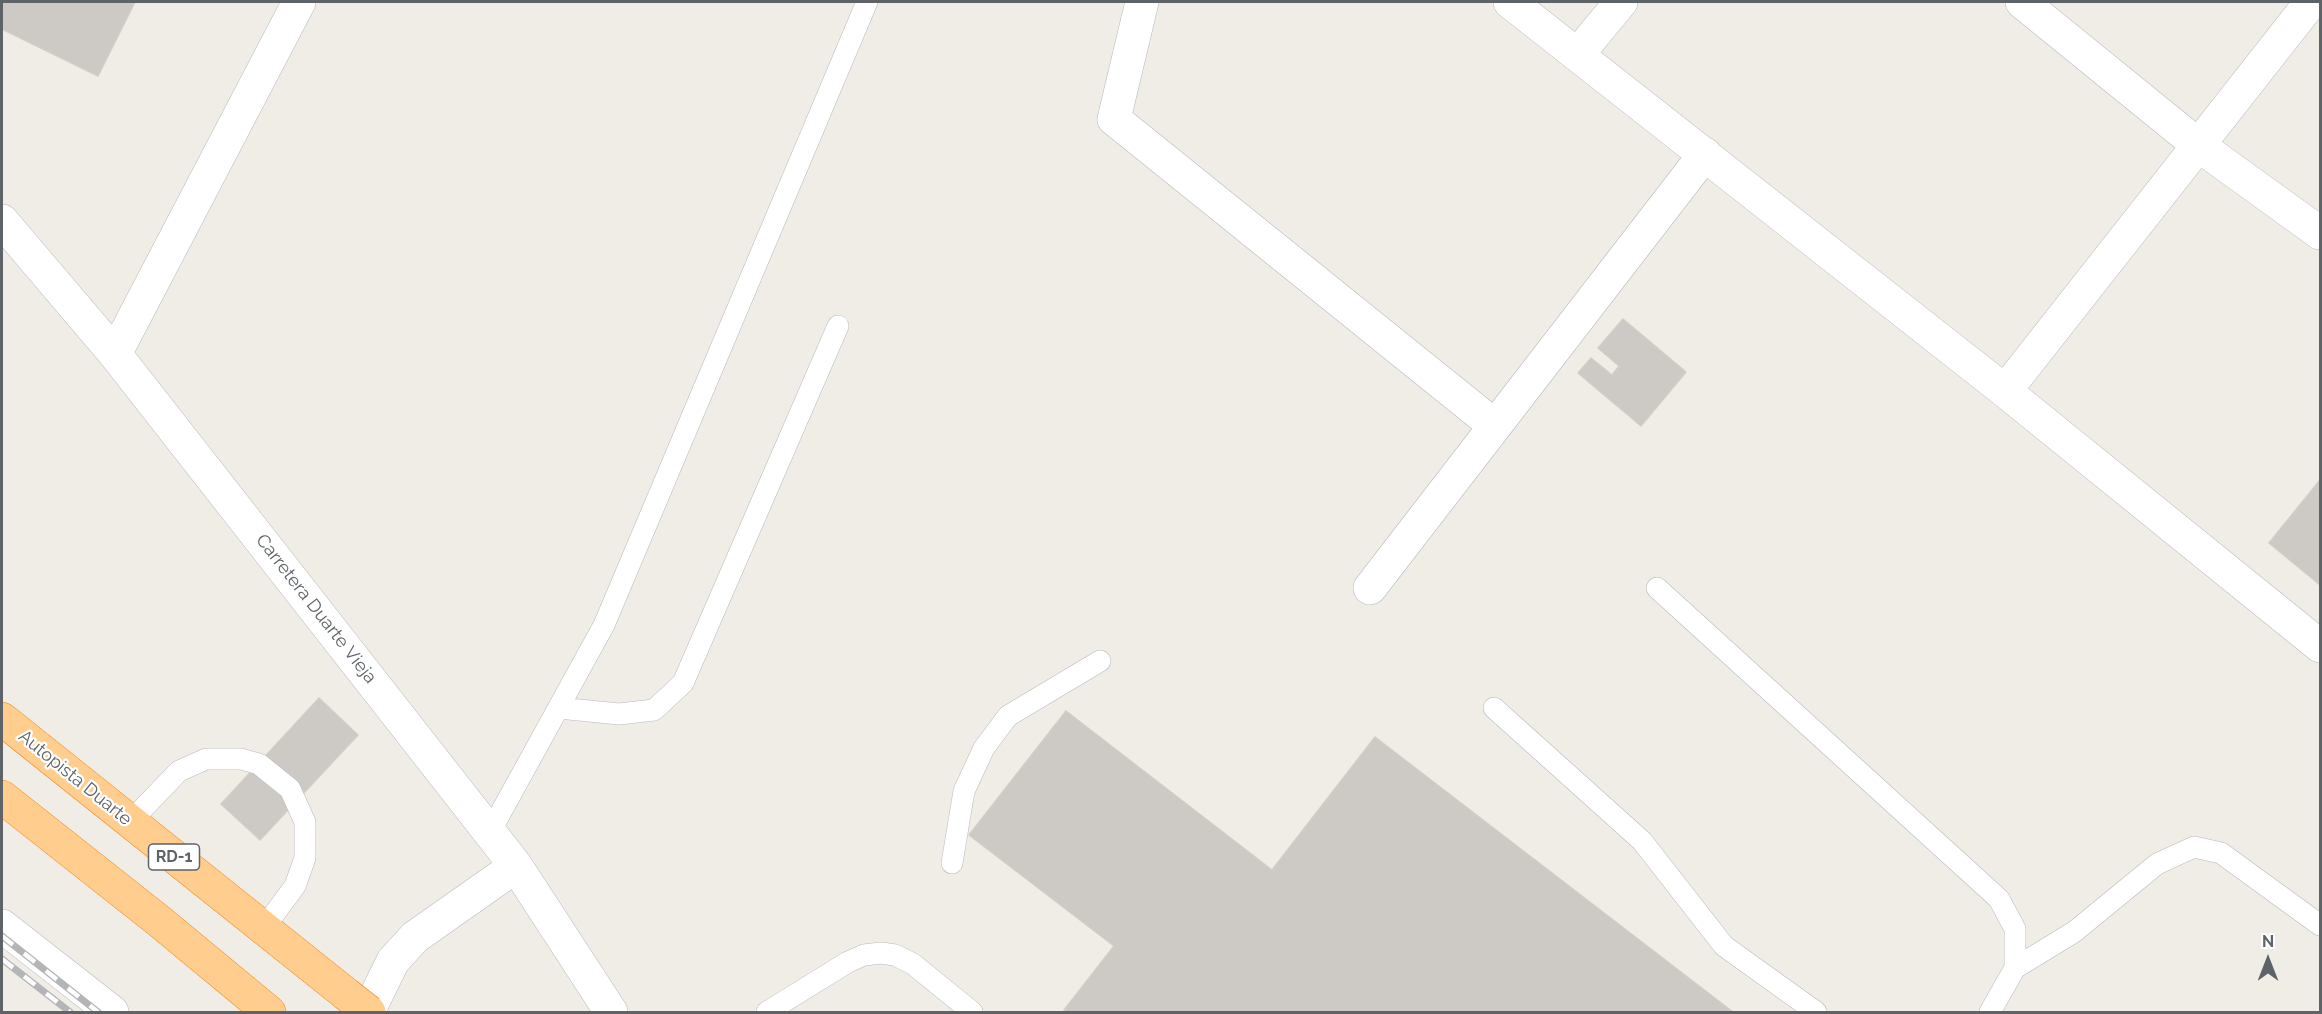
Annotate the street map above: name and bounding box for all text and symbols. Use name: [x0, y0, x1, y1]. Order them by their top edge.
street label: Carretera Duarte Vieja: [251, 530, 381, 688]
street label: Autopista Duarte: [14, 726, 136, 830]
road number: RD-1: [148, 844, 200, 870]
north arrow: [2238, 930, 2298, 990]
text: N: [2262, 932, 2274, 951]

